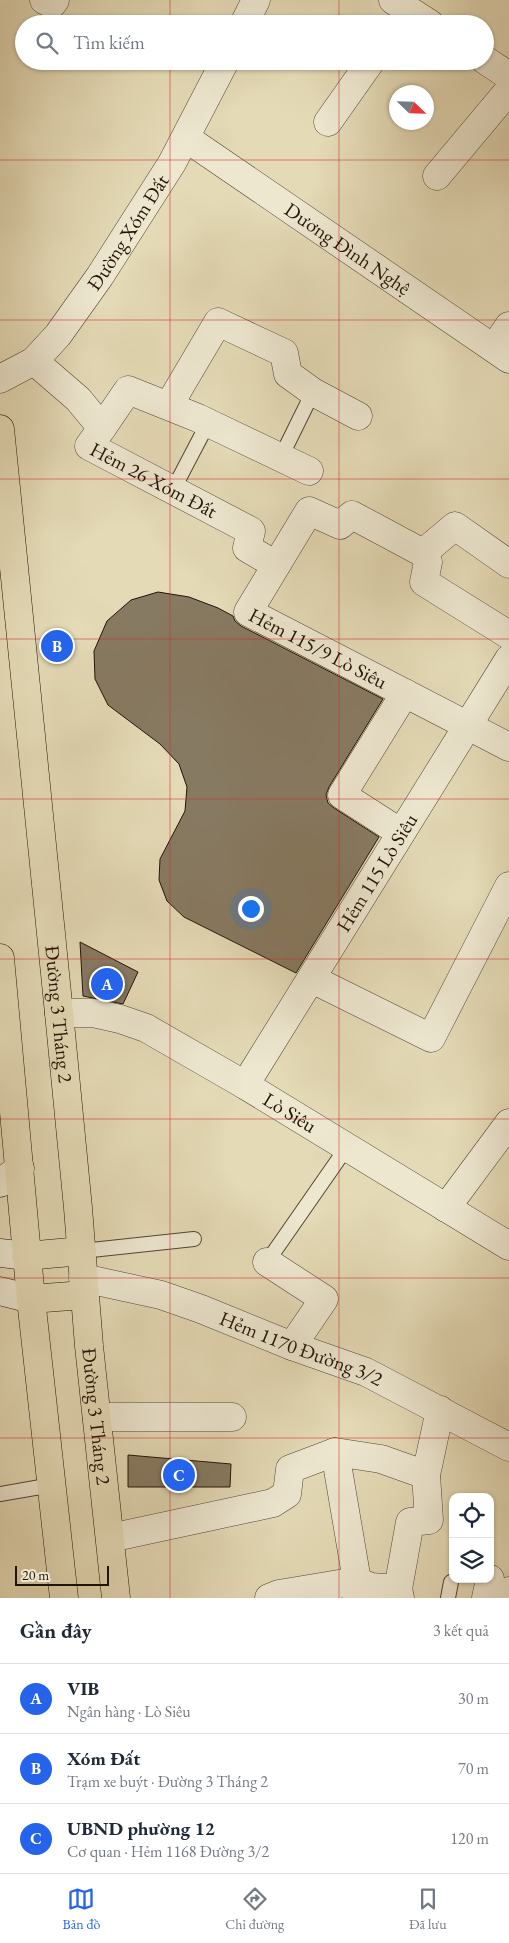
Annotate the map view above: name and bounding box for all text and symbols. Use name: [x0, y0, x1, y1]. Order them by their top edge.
search box: [15, 15, 494, 70]
icon: search: [33, 29, 61, 57]
text: Tìm kiếm: [73, 30, 145, 55]
north arrow: [389, 85, 434, 130]
street label: Đường Xóm Đất: [81, 169, 175, 295]
street label: Dương Đình Nghệ: [280, 196, 416, 301]
street label: Hẻm 26 Xóm Đất: [86, 436, 222, 524]
street label: Hẻm 115/9 Lò Siêu: [245, 602, 392, 695]
pin: B: [41, 627, 73, 665]
street label: Hẻm 115 Lò Siêu: [330, 808, 423, 937]
your location: [238, 896, 264, 922]
street label: Đường 3 Tháng 2: [39, 944, 79, 1084]
pin: A: [91, 965, 123, 1003]
street label: Lò Siêu: [258, 1086, 322, 1139]
street label: Hẻm 1170 Đường 3/2: [216, 1305, 388, 1392]
street label: Đường 3 Tháng 2: [76, 1346, 117, 1487]
pin: C: [163, 1456, 195, 1494]
map controls: [449, 1493, 494, 1583]
button: locate: [449, 1493, 494, 1538]
button: layers: [449, 1538, 494, 1583]
scale bar: [15, 1563, 109, 1586]
text: 20 m: [22, 1566, 49, 1584]
text: Gần đây: [20, 1617, 92, 1644]
text: 3 kết quả: [433, 1620, 489, 1641]
text: VIB: [67, 1676, 99, 1701]
text: A: [30, 1688, 42, 1709]
text: 30 m: [458, 1688, 489, 1709]
text: Ngân hàng · Lò Siêu: [67, 1701, 191, 1722]
text: Xóm Đất: [67, 1746, 140, 1771]
text: B: [31, 1758, 41, 1779]
text: 70 m: [458, 1758, 489, 1779]
text: Trạm xe buýt · Đường 3 Tháng 2: [67, 1771, 268, 1792]
text: UBND phường 12: [67, 1816, 215, 1841]
text: C: [30, 1828, 42, 1849]
text: 120 m: [450, 1828, 489, 1849]
text: Cơ quan · Hẻm 1168 Đường 3/2: [67, 1841, 269, 1862]
tab: Bản đồ: [62, 1885, 100, 1933]
tab: Chỉ đường: [225, 1885, 284, 1933]
tab: Đã lưu: [409, 1885, 447, 1933]

